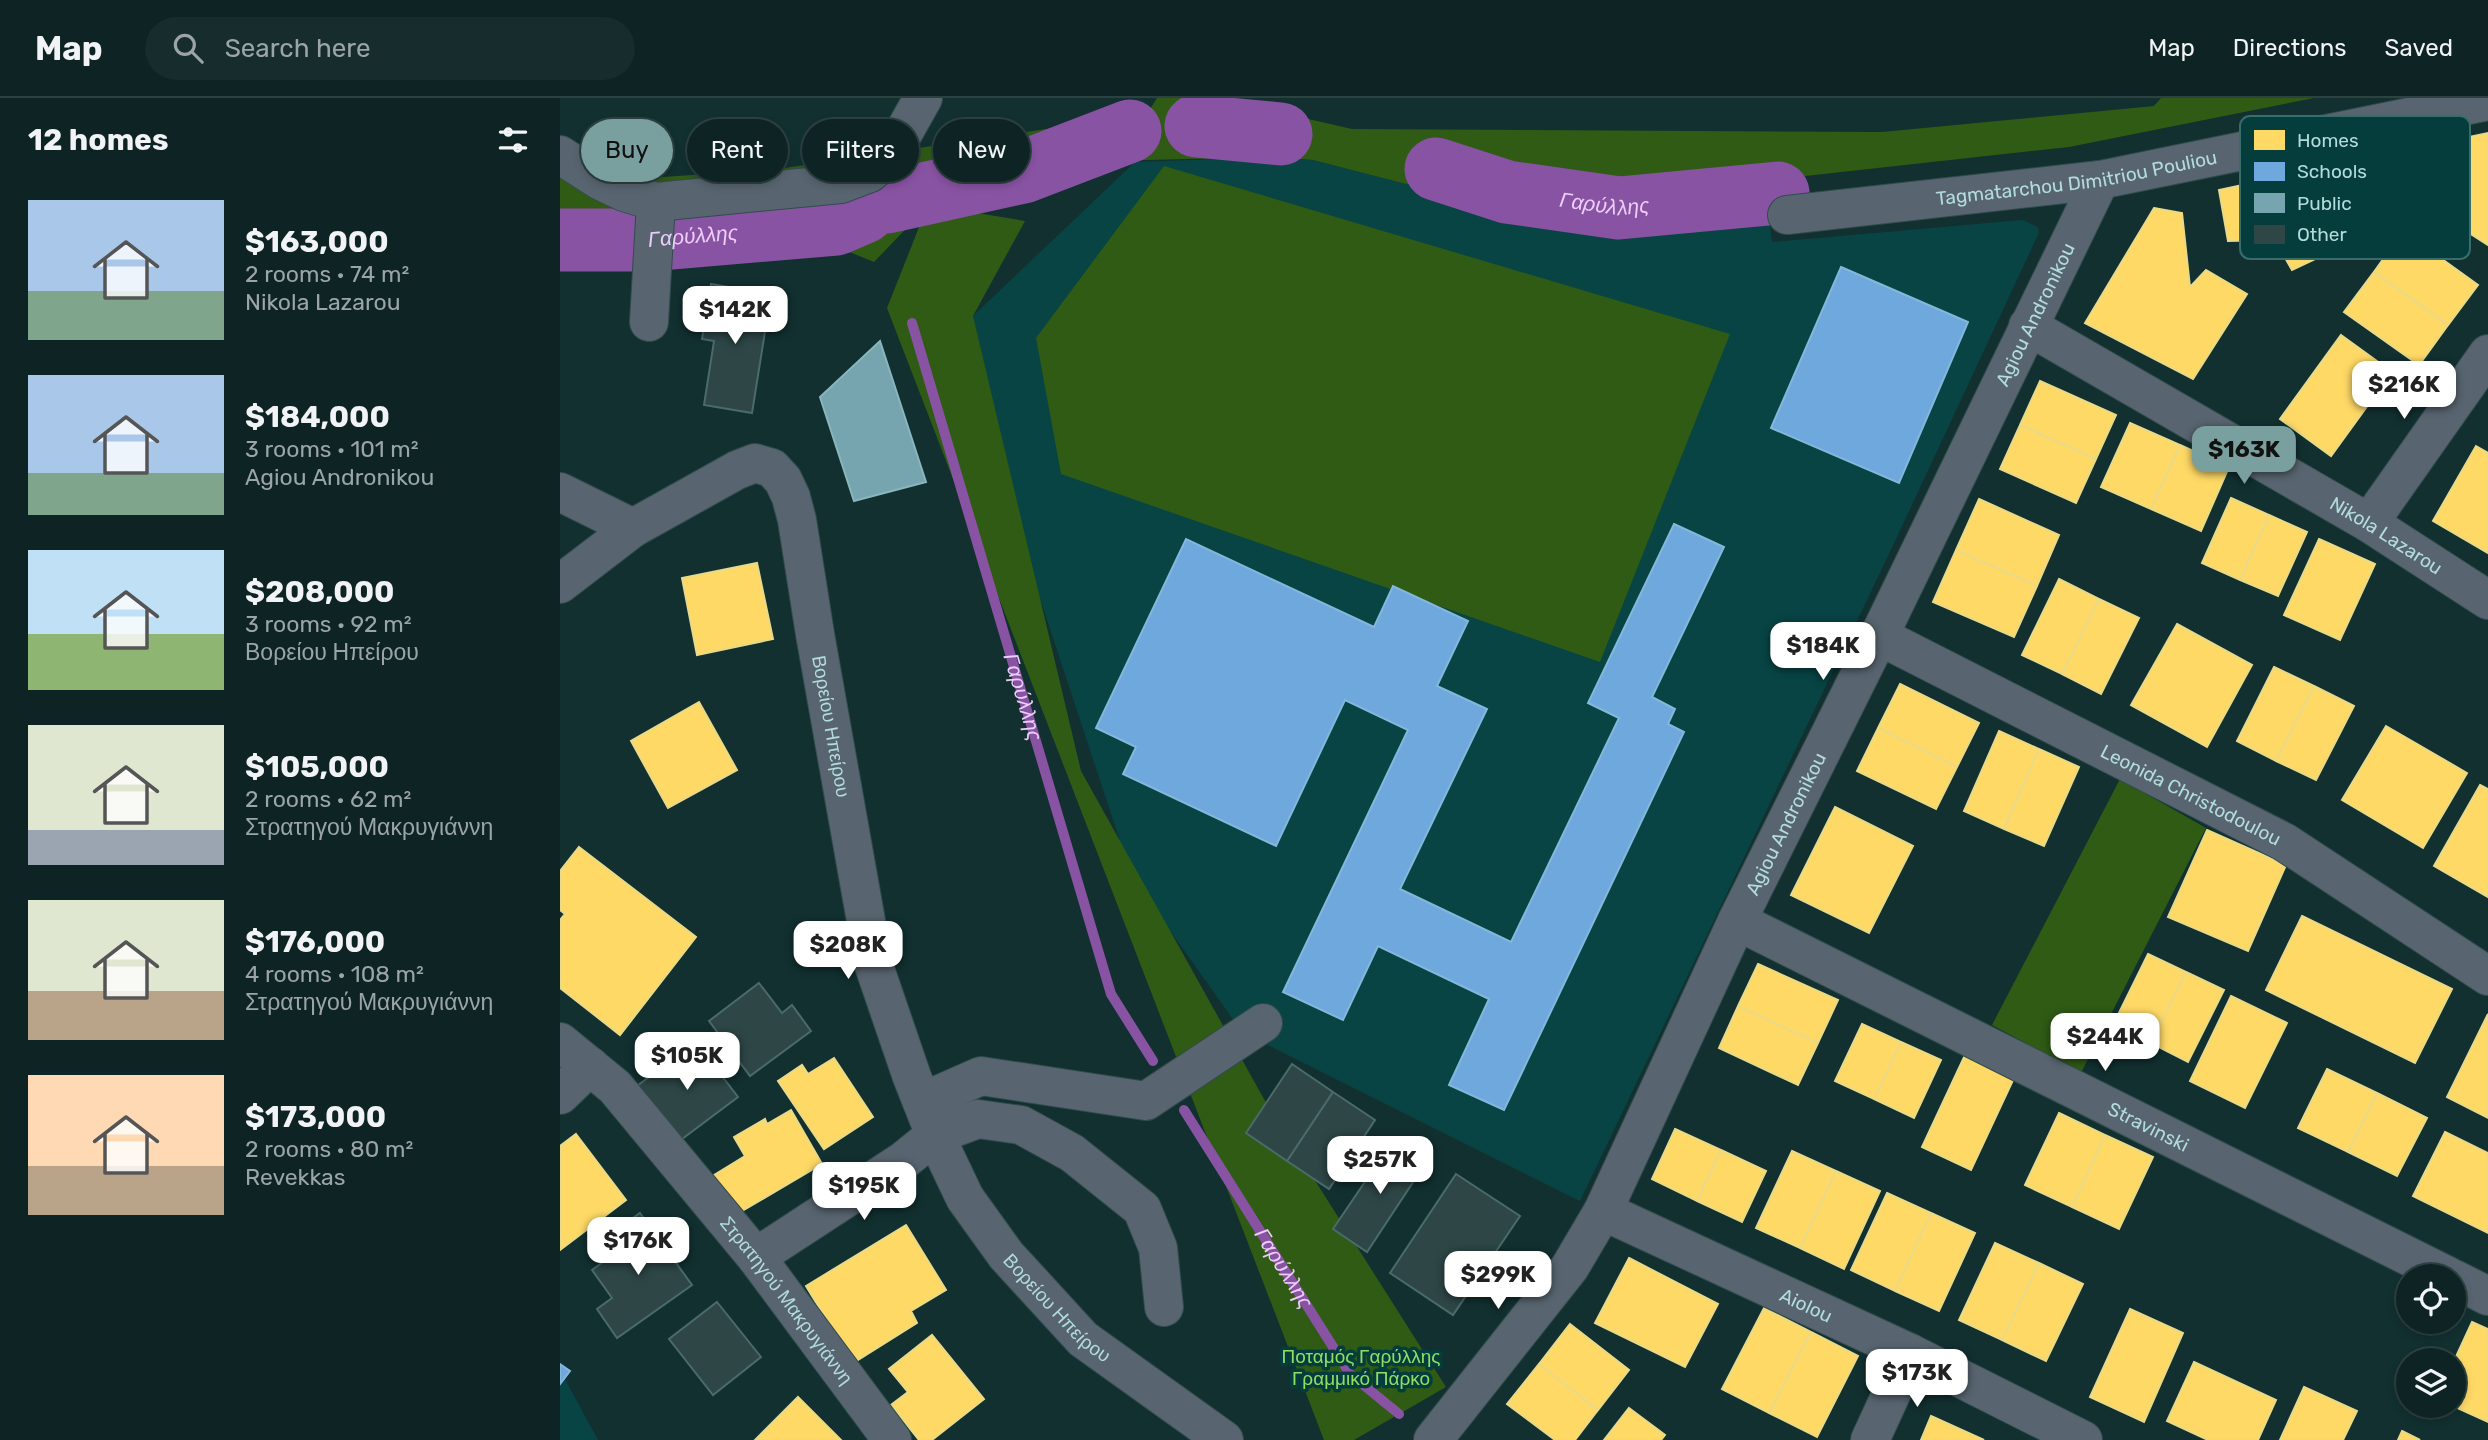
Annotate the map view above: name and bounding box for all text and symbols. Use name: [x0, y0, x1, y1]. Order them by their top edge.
search box: [145, 17, 635, 80]
text: Map: [35, 29, 103, 68]
icon: search: [169, 29, 207, 67]
text: Search here: [225, 33, 370, 64]
text: Map: [2148, 34, 2195, 62]
text: Directions: [2233, 34, 2346, 62]
text: Saved: [2384, 34, 2453, 62]
legend: [2240, 116, 2470, 259]
chip: Buy: [581, 119, 673, 182]
chip: Rent: [687, 119, 788, 182]
chip: Filters: [802, 119, 919, 182]
chip: New: [933, 119, 1030, 182]
icon: filters: [494, 121, 532, 159]
text: 12 homes: [28, 122, 169, 158]
text: Homes: [2297, 129, 2359, 152]
street label: Tagmatarchou Dimitriou Pouliou: [1935, 145, 2219, 210]
text: Schools: [2297, 160, 2367, 183]
water label: Γαρύλλης: [1558, 187, 1651, 220]
text: Public: [2297, 192, 2352, 215]
water label: Γαρύλλης: [647, 219, 740, 252]
text: Other: [2297, 223, 2348, 246]
text: $163,000: [245, 224, 389, 260]
icon: home: [84, 228, 168, 312]
street label: Agiou Andronikou: [1991, 239, 2080, 390]
text: 2 rooms · 74 m²: [245, 260, 409, 288]
pin: $142K: [686, 286, 784, 346]
text: Nikola Lazarou: [245, 288, 401, 316]
text: $142K: [699, 295, 771, 323]
pin: $216K: [2355, 362, 2453, 421]
text: $216K: [2368, 370, 2440, 398]
text: $184,000: [245, 399, 390, 435]
icon: home: [84, 403, 168, 487]
pin: $163K: [2195, 426, 2293, 486]
text: 3 rooms · 101 m²: [245, 435, 419, 463]
text: $163K: [2208, 435, 2280, 463]
text: Agiou Andronikou: [245, 463, 434, 491]
street label: Nikola Lazarou: [2326, 492, 2447, 580]
text: $208,000: [245, 574, 394, 610]
icon: home: [84, 578, 168, 662]
text: 3 rooms · 92 m²: [245, 610, 411, 638]
pin: $184K: [1774, 622, 1872, 682]
text: $184K: [1786, 631, 1860, 659]
text: Βορείου Ηπείρου: [245, 638, 419, 666]
water label: Γαρύλλης: [999, 650, 1048, 744]
street label: Βορείου Ηπείρου: [807, 653, 855, 799]
street label: Leonida Christodoulou: [2097, 740, 2285, 851]
text: $105,000: [245, 749, 389, 785]
street label: Agiou Andronikou: [1741, 749, 1831, 899]
icon: home: [84, 753, 168, 837]
text: 2 rooms · 62 m²: [245, 785, 411, 813]
text: Στρατηγού Μακρυγιάννη: [245, 813, 493, 841]
pin: $208K: [799, 922, 897, 981]
text: $176,000: [245, 924, 385, 960]
icon: home: [84, 928, 168, 1012]
text: $208K: [810, 930, 886, 958]
text: 4 rooms · 108 m²: [245, 960, 424, 988]
text: Στρατηγού Μακρυγιάννη: [245, 988, 493, 1016]
pin: $244K: [2056, 1014, 2154, 1073]
text: $244K: [2067, 1022, 2143, 1050]
pin: $105K: [638, 1032, 736, 1092]
text: $105K: [651, 1041, 723, 1069]
street label: Stravinski: [2104, 1097, 2193, 1157]
text: $173,000: [245, 1099, 386, 1135]
icon: home: [84, 1103, 168, 1187]
text: 2 rooms · 80 m²: [245, 1135, 413, 1163]
pin: $257K: [1331, 1136, 1429, 1196]
text: $257K: [1343, 1145, 1417, 1173]
pin: $195K: [815, 1162, 913, 1222]
text: Revekkas: [245, 1163, 346, 1191]
text: $195K: [828, 1171, 900, 1199]
street label: Στρατηγού Μακρυγιάννη: [715, 1212, 858, 1389]
pin: $176K: [589, 1218, 687, 1277]
water label: Γαρύλλης: [1249, 1223, 1319, 1314]
text: $176K: [603, 1226, 673, 1254]
street label: Βορείου Ηπείρου: [998, 1249, 1115, 1367]
pin: $299K: [1449, 1252, 1547, 1311]
text: $299K: [1460, 1260, 1536, 1288]
map controls: [2396, 1264, 2466, 1418]
button: locate: [2396, 1264, 2466, 1334]
street label: Aiolou: [1776, 1283, 1836, 1328]
park label: Ποταμός Γαρύλλης Γραμμικό Πάρκο: [1282, 1345, 1440, 1390]
button: layers: [2396, 1348, 2466, 1418]
pin: $173K: [1868, 1350, 1966, 1409]
text: $173K: [1882, 1358, 1952, 1386]

